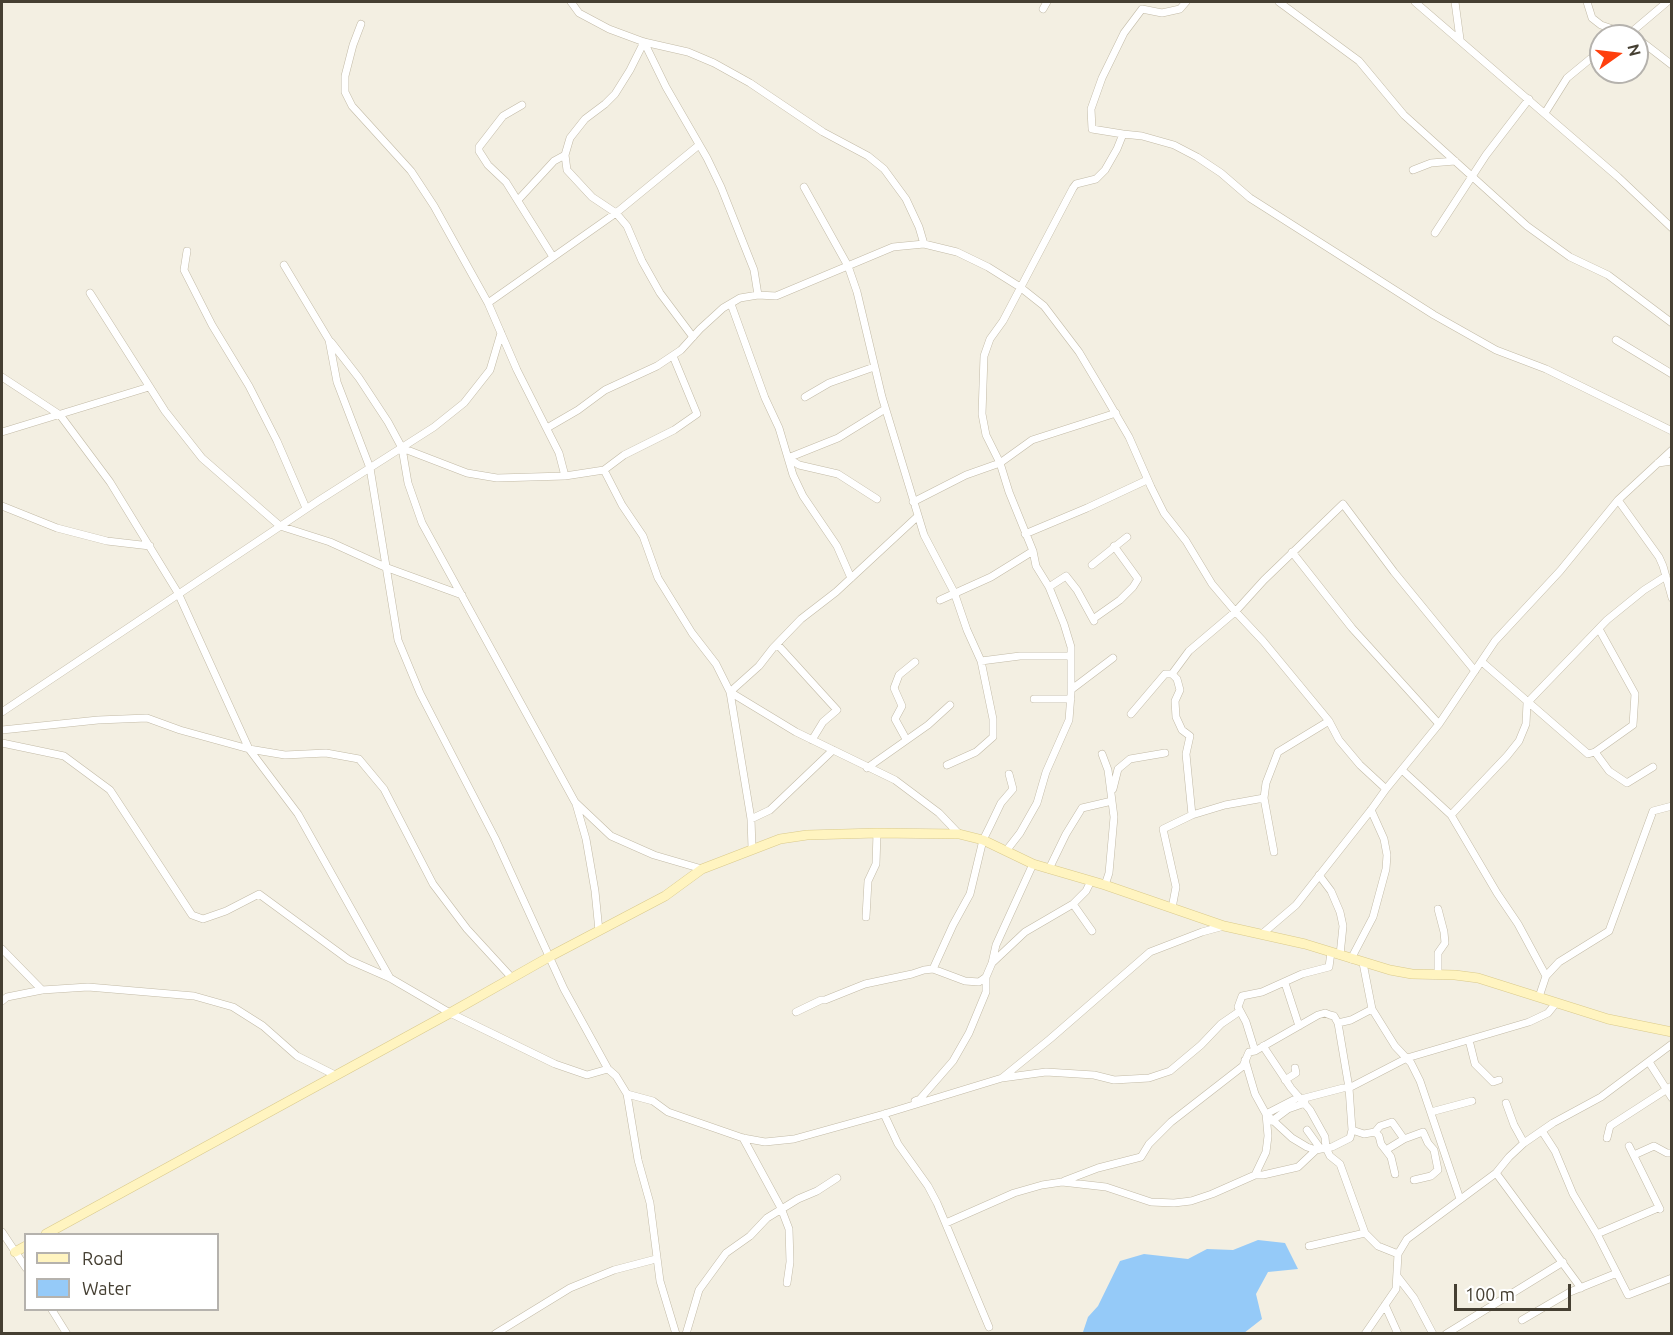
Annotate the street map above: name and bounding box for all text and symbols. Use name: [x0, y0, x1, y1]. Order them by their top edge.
north arrow: [1589, 24, 1649, 84]
text: N: [1624, 42, 1645, 58]
legend: [24, 1233, 219, 1311]
text: Road: [82, 1248, 124, 1268]
scale bar: [1457, 1272, 1574, 1310]
text: Water: [82, 1278, 131, 1298]
text: 100 m: [1465, 1284, 1515, 1304]

